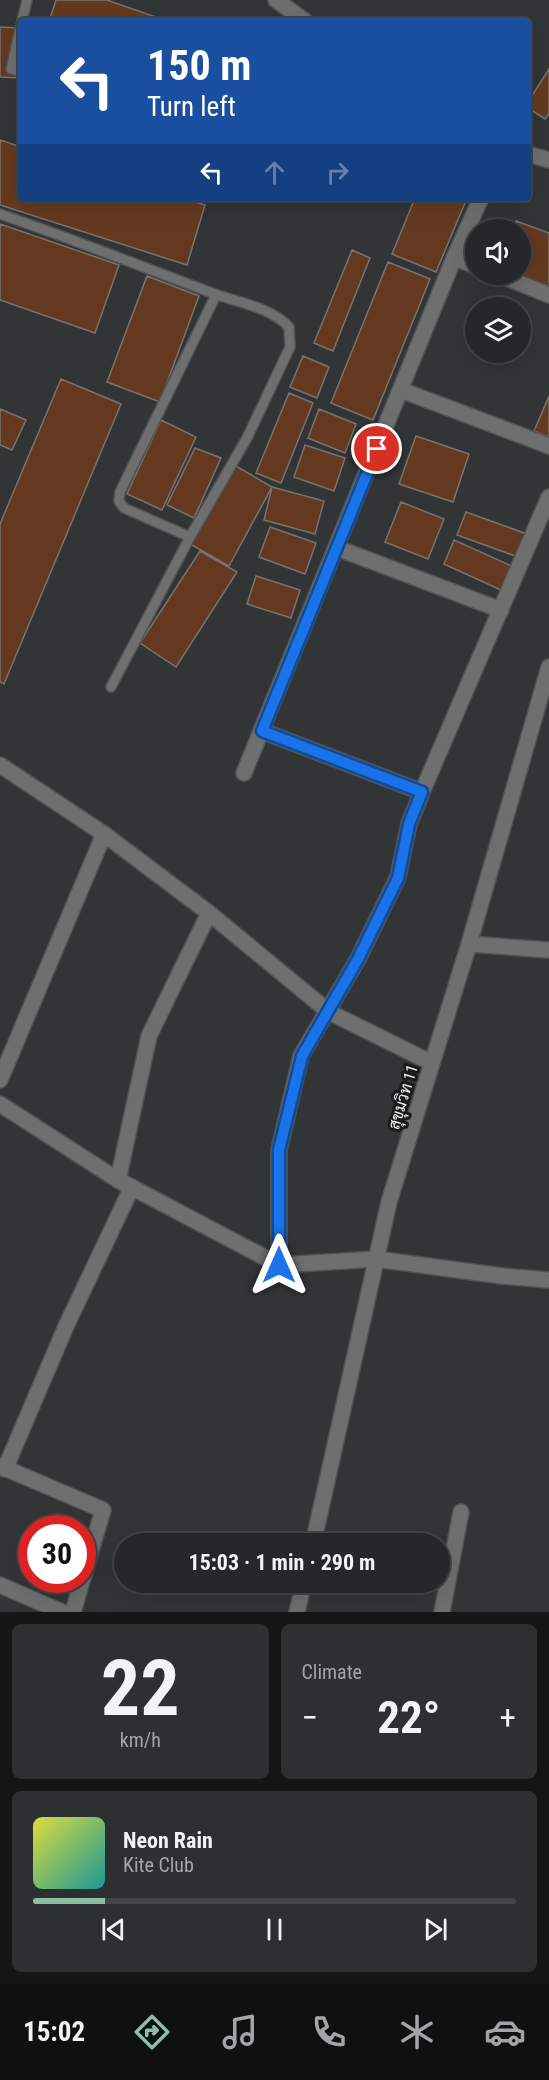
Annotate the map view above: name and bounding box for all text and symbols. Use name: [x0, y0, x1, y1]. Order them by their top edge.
text: 150 m: [147, 41, 252, 90]
icon: left: [48, 42, 126, 120]
text: Turn left: [147, 91, 236, 123]
icon: left: [195, 156, 228, 189]
icon: ahead: [258, 156, 291, 189]
icon: right: [321, 156, 354, 189]
map controls: [465, 219, 531, 363]
button: sound: [465, 219, 531, 285]
button: layers: [465, 297, 531, 363]
pin: [351, 423, 402, 474]
icon: arrive: [360, 432, 393, 465]
street label: สุขุมวิท 11: [384, 1062, 424, 1132]
position arrow: [247, 1233, 311, 1297]
speed limit sign: 30: [18, 1515, 96, 1593]
text: 15:03 · 1 min · 290 m: [189, 1550, 375, 1575]
text: 22: [101, 1643, 180, 1734]
text: Climate: [302, 1660, 362, 1684]
text: 22°: [377, 1691, 440, 1744]
text: −: [302, 1698, 318, 1737]
text: +: [500, 1698, 516, 1737]
text: km/h: [120, 1728, 161, 1752]
text: Neon Rain: [123, 1828, 213, 1853]
text: Kite Club: [123, 1853, 194, 1877]
icon: previous: [97, 1913, 130, 1946]
icon: pause: [258, 1913, 291, 1946]
icon: next: [419, 1913, 452, 1946]
icon: directions: [131, 2011, 173, 2053]
icon: music: [219, 2011, 261, 2053]
icon: phone: [308, 2011, 350, 2053]
icon: climate: [396, 2011, 438, 2053]
icon: car: [484, 2011, 526, 2053]
text: 15:02: [23, 2016, 85, 2048]

